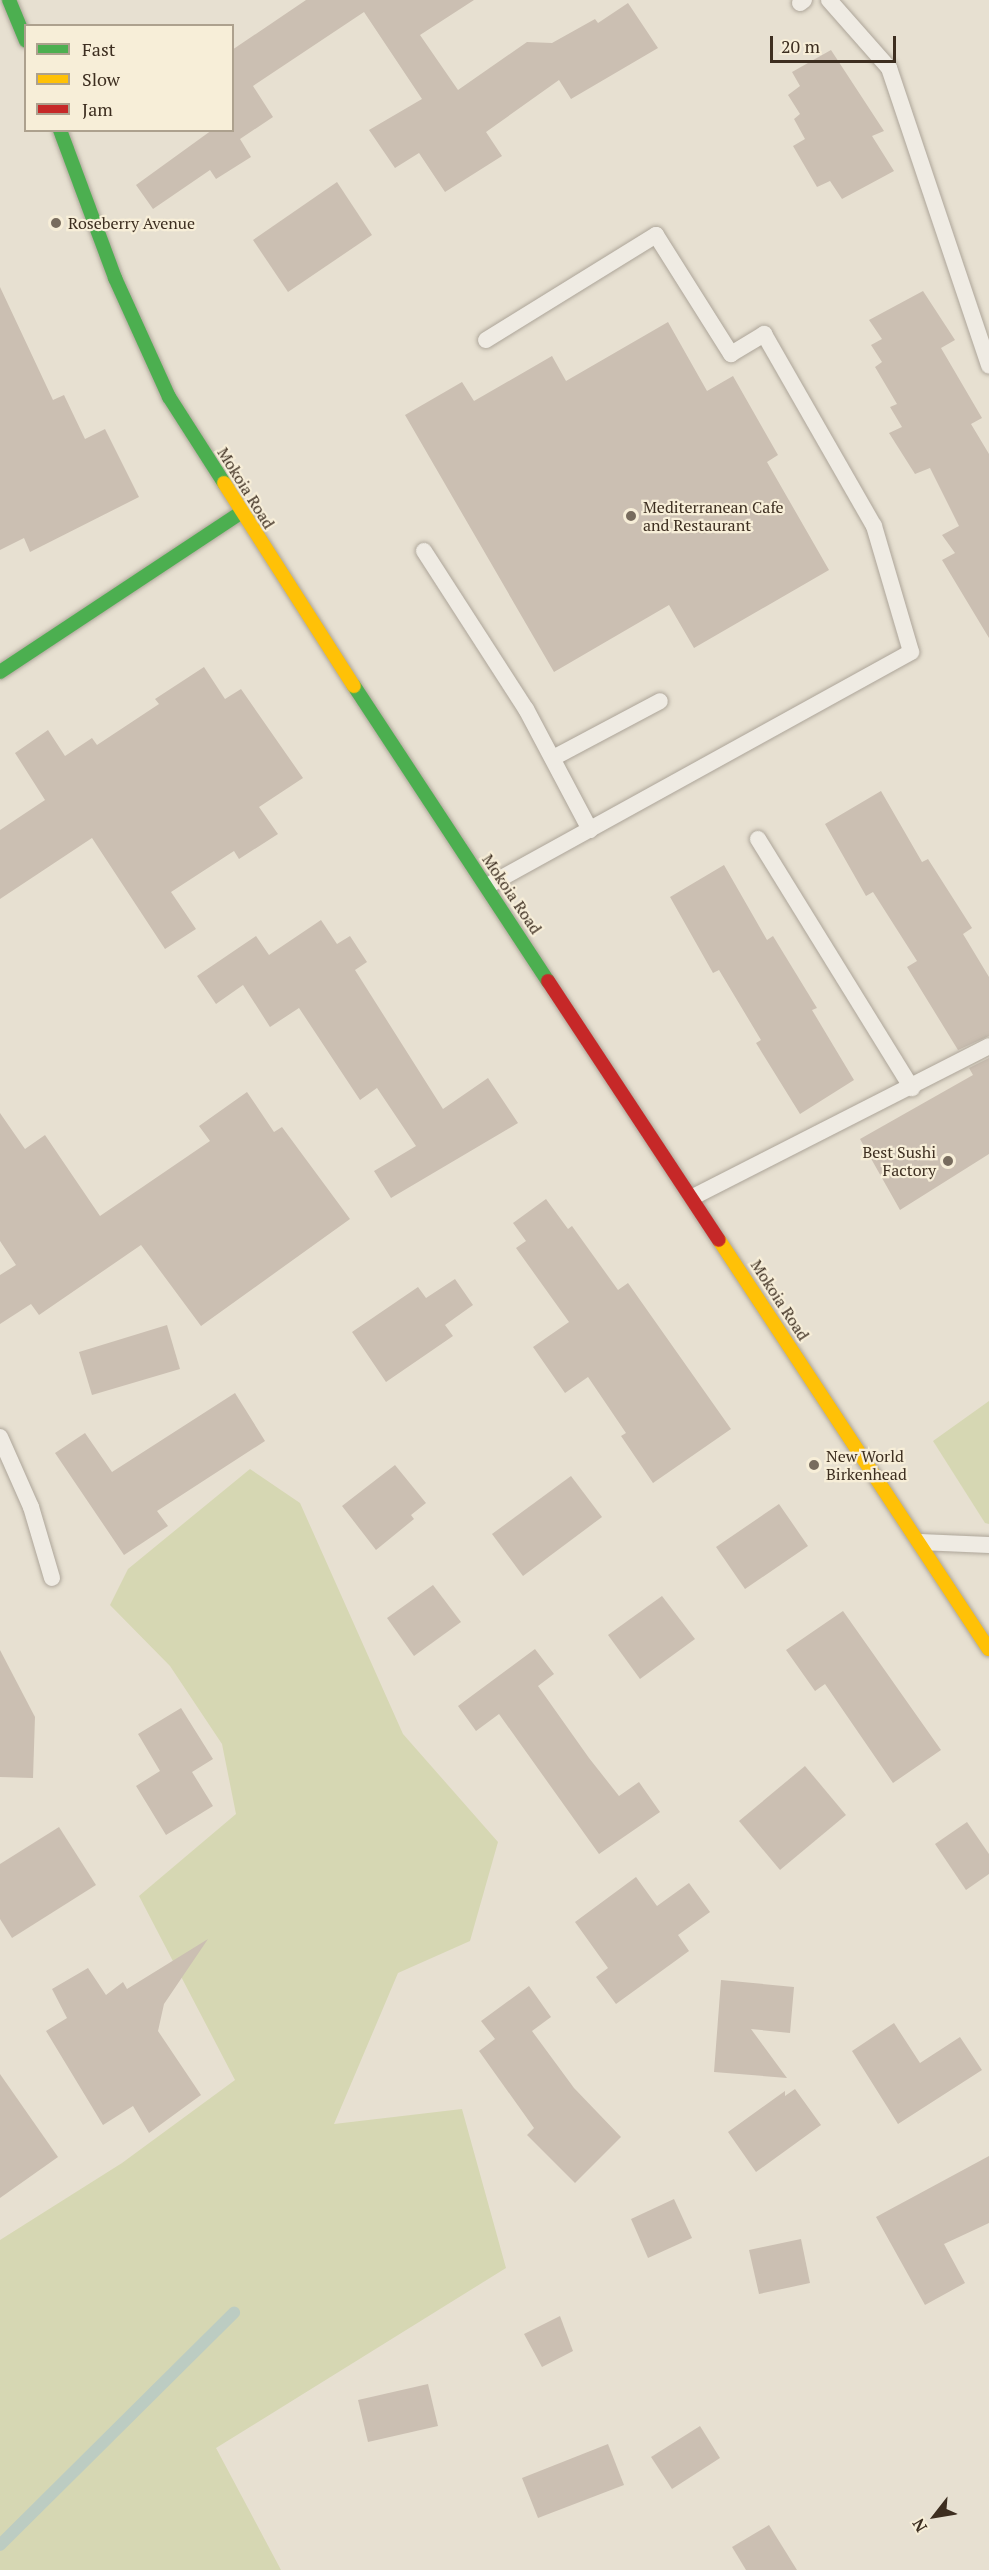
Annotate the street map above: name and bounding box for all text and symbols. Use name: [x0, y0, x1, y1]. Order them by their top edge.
legend: [24, 24, 234, 132]
scale bar: [773, 24, 899, 62]
text: 20 m: [781, 34, 820, 58]
text: Fast: [82, 37, 115, 61]
text: Slow: [82, 67, 120, 91]
text: Jam: [82, 97, 113, 121]
place label: Roseberry Avenue: [68, 213, 195, 233]
marker: Roseberry Avenue: [49, 216, 63, 230]
street label: Mokoia Road: [213, 444, 279, 532]
place label: Mediterranean Cafe and Restaurant: [643, 497, 784, 535]
marker: Mediterranean Cafe and Restaurant: [624, 509, 638, 523]
street label: Mokoia Road: [478, 850, 546, 938]
place label: Best Sushi Factory: [862, 1142, 936, 1180]
marker: Best Sushi Factory: [941, 1154, 955, 1168]
street label: Mokoia Road: [747, 1256, 813, 1344]
place label: New World Birkenhead: [826, 1446, 907, 1484]
marker: New World Birkenhead: [807, 1458, 821, 1472]
north arrow: [905, 2486, 965, 2546]
text: N: [907, 2514, 932, 2536]

